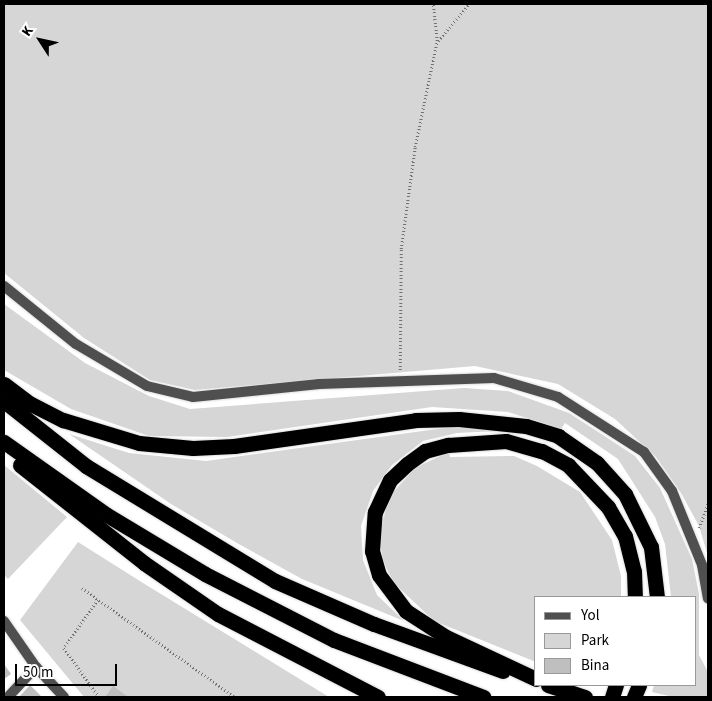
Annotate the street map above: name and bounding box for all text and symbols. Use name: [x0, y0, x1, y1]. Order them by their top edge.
north arrow: [15, 15, 65, 65]
text: K: [17, 22, 38, 41]
legend: [534, 596, 697, 686]
text: Yol: [581, 605, 599, 626]
text: Park: [581, 630, 609, 651]
scale bar: [18, 654, 120, 686]
text: Bina: [581, 655, 609, 676]
text: 50 m: [23, 662, 53, 683]

